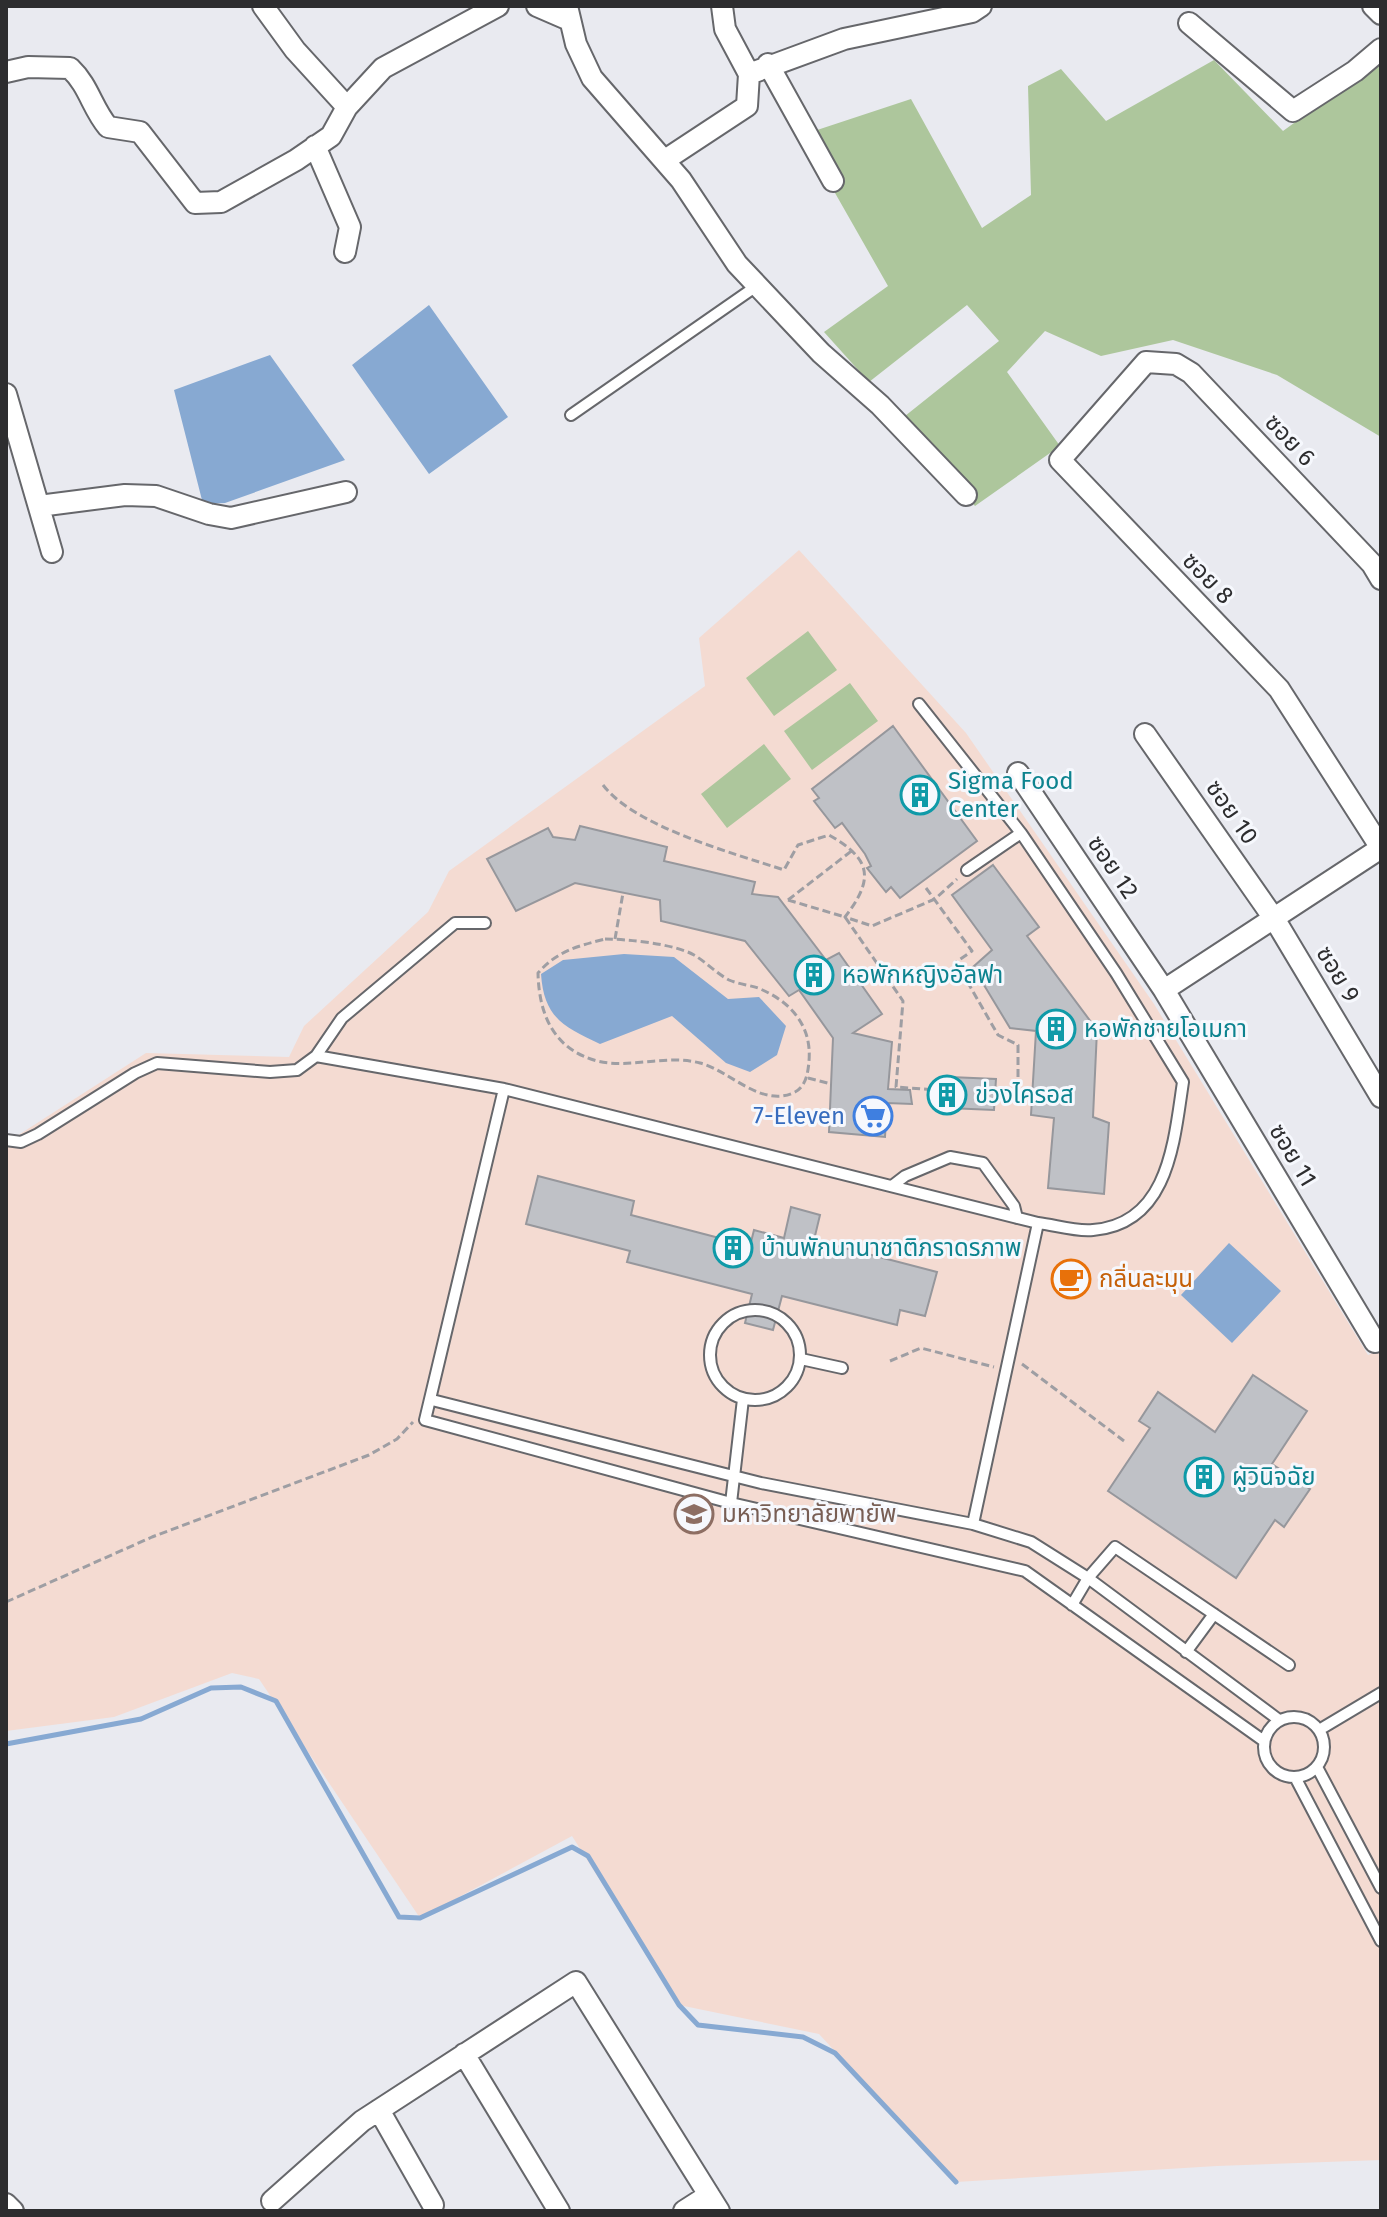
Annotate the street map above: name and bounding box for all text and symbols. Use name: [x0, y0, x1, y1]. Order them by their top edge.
street label: ซอย 6: [1259, 408, 1321, 472]
street label: ซอย 8: [1177, 546, 1239, 610]
place label: Sigma Food Center: [948, 767, 1074, 823]
building icon: Sigma Food Center: [899, 774, 941, 816]
street label: ซอย 10: [1200, 775, 1264, 849]
street label: ซอย 12: [1082, 830, 1144, 904]
street label: ซอย 9: [1310, 941, 1366, 1007]
building icon: หอพักหญิงอัลฟา: [793, 954, 835, 996]
place label: หอพักหญิงอัลฟา: [842, 961, 1003, 989]
building icon: หอพักชายโอเมกา: [1035, 1008, 1077, 1050]
place label: หอพักชายโอเมกา: [1084, 1015, 1247, 1043]
building icon: ข่วงไครอส: [926, 1074, 968, 1116]
place label: ข่วงไครอส: [975, 1081, 1074, 1109]
supermarket icon: 7-Eleven: [852, 1095, 894, 1137]
place label: 7-Eleven: [753, 1102, 845, 1130]
street label: ซอย 11: [1263, 1119, 1323, 1191]
building icon: บ้านพักนานาชาติภราดรภาพ: [712, 1227, 754, 1269]
place label: บ้านพักนานาชาติภราดรภาพ: [761, 1234, 1021, 1262]
cafe icon: กลิ่นละมุน: [1050, 1258, 1092, 1300]
place label: กลิ่นละมุน: [1099, 1263, 1193, 1294]
building icon: ผัูวินิจฉัย: [1183, 1456, 1225, 1498]
place label: ผัูวินิจฉัย: [1232, 1463, 1316, 1492]
school or university icon: มหาวิทยาลัยพายัพ: [673, 1493, 715, 1535]
place label: มหาวิทยาลัยพายัพ: [722, 1500, 896, 1528]

